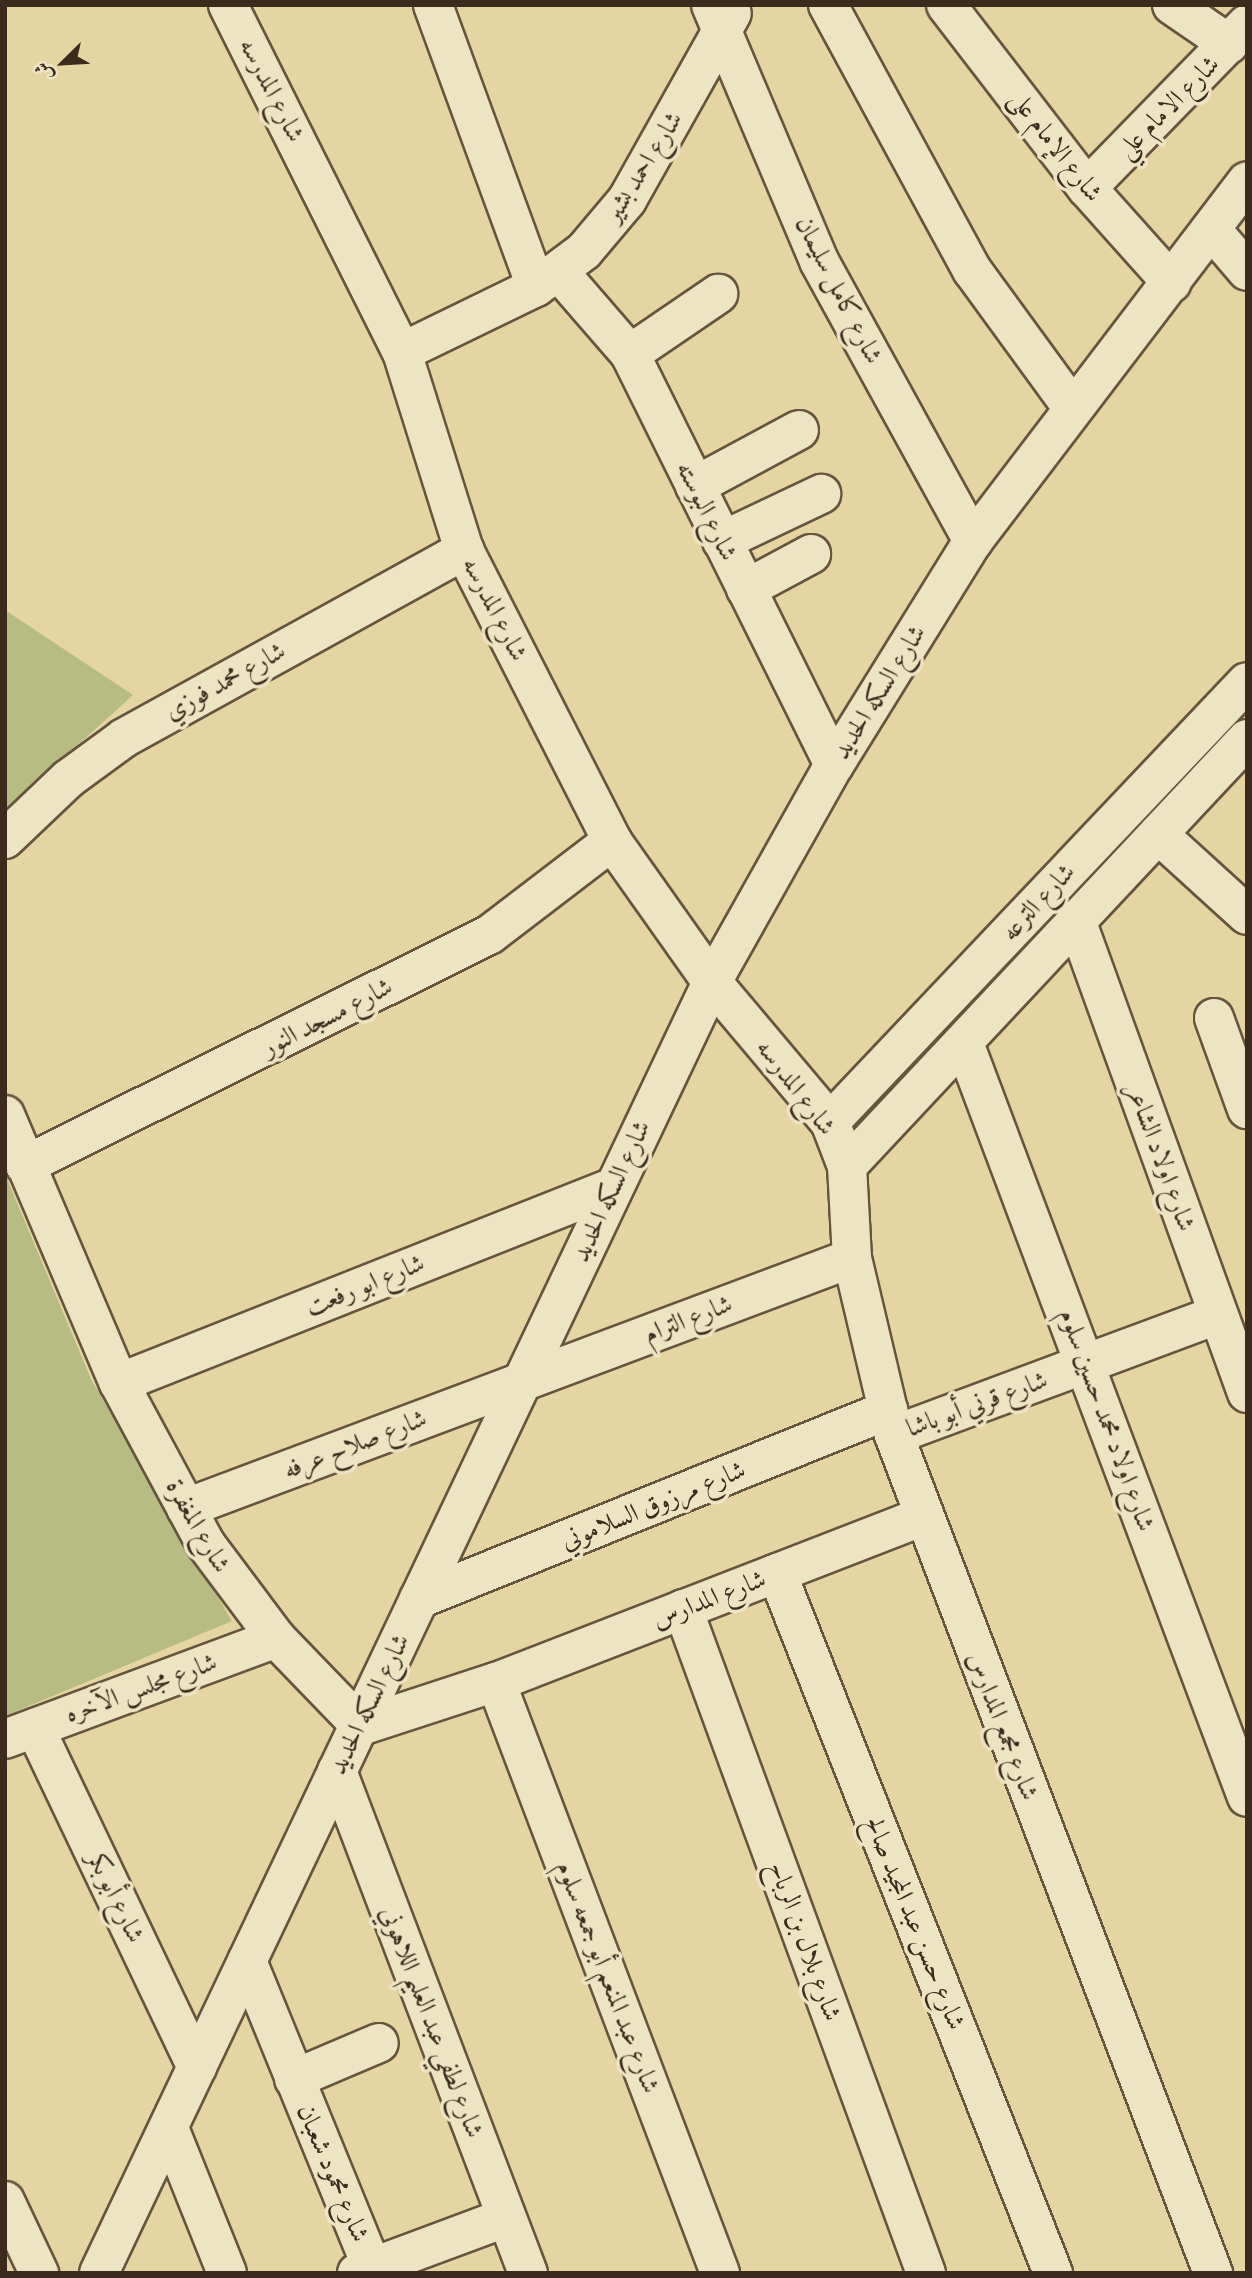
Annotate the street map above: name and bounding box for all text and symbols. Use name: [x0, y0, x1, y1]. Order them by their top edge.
north arrow: [28, 28, 98, 98]
street label: شارع المدرسه: [233, 33, 311, 147]
street label: شارع الامام علي: [1110, 49, 1226, 165]
text: ش: [28, 58, 59, 85]
street label: شارع الإمام على: [1003, 84, 1109, 208]
street label: شارع احمد بشير: [597, 106, 689, 228]
street label: شارع كامل سليمان: [788, 211, 890, 369]
street label: شارع البوسته: [670, 456, 744, 566]
street label: شارع المدرسه: [456, 552, 534, 666]
street label: شارع السكه الحديد: [825, 619, 933, 765]
street label: شارع محمد فوزي: [159, 635, 291, 727]
street label: شارع الترعه: [994, 857, 1082, 947]
street label: شارع مسجد النور: [256, 971, 398, 1063]
street label: شارع المدرسه: [750, 1033, 842, 1141]
street label: شارع اولاد الشاعر: [1120, 1079, 1202, 1235]
street label: شارع السكه الحديد: [565, 1115, 657, 1267]
street label: شارع ابو رفعت: [301, 1247, 429, 1323]
street label: شارع الترام: [639, 1288, 737, 1350]
street label: شارع اولاد محمد حسين سلوم: [1052, 1304, 1162, 1536]
street label: شارع قرني أبو باشا: [902, 1364, 1052, 1444]
street label: شارع صلاح عرفه: [279, 1402, 431, 1486]
street label: شارع مرزوق السلاموني: [556, 1454, 750, 1556]
street label: شارع المغفرة: [159, 1474, 237, 1578]
street label: شارع المدارس: [648, 1563, 770, 1635]
street label: شارع السكه الحديد: [322, 1629, 416, 1779]
street label: شارع مجلس الآخره: [61, 1646, 221, 1730]
street label: شارع مجمع المدارس: [960, 1647, 1046, 1805]
street label: شارع حسن عبد المجيد صالح: [858, 1812, 972, 2034]
street label: شارع أبو بكر: [81, 1846, 151, 1948]
street label: شارع عبد المنعم أبو جمعه سلوم: [549, 1856, 667, 2098]
street label: شارع بلال بن الرباح: [762, 1857, 848, 2025]
street label: شارع لطفي عبد العليم اللاهوني: [373, 1902, 491, 2142]
street label: شارع محمود شعبان: [290, 2099, 376, 2247]

